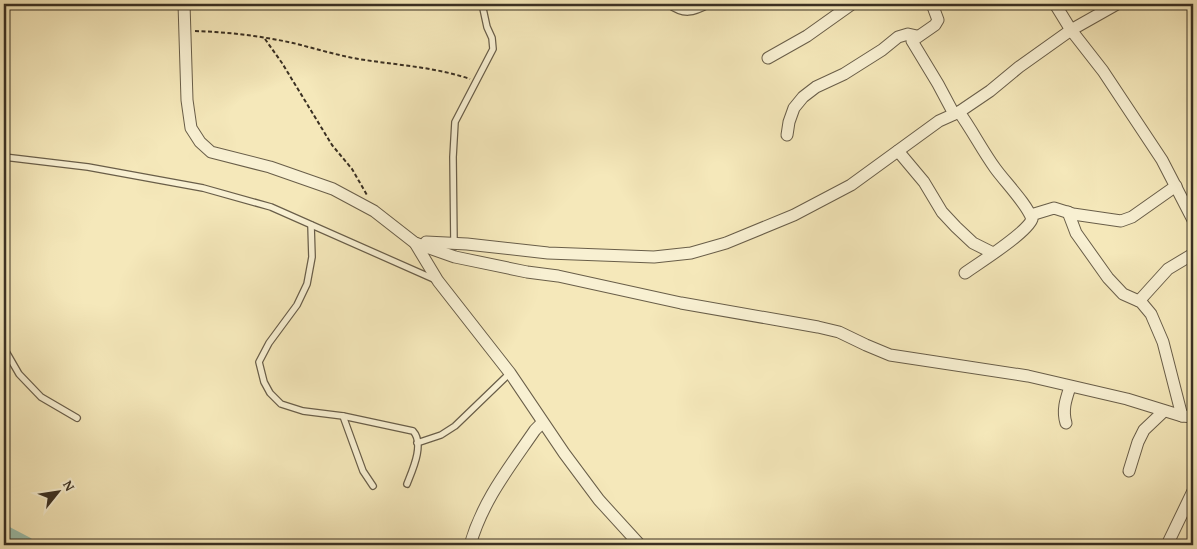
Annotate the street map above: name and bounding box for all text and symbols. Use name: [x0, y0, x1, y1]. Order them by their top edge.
north arrow: [32, 466, 82, 516]
text: N: [58, 476, 81, 495]

